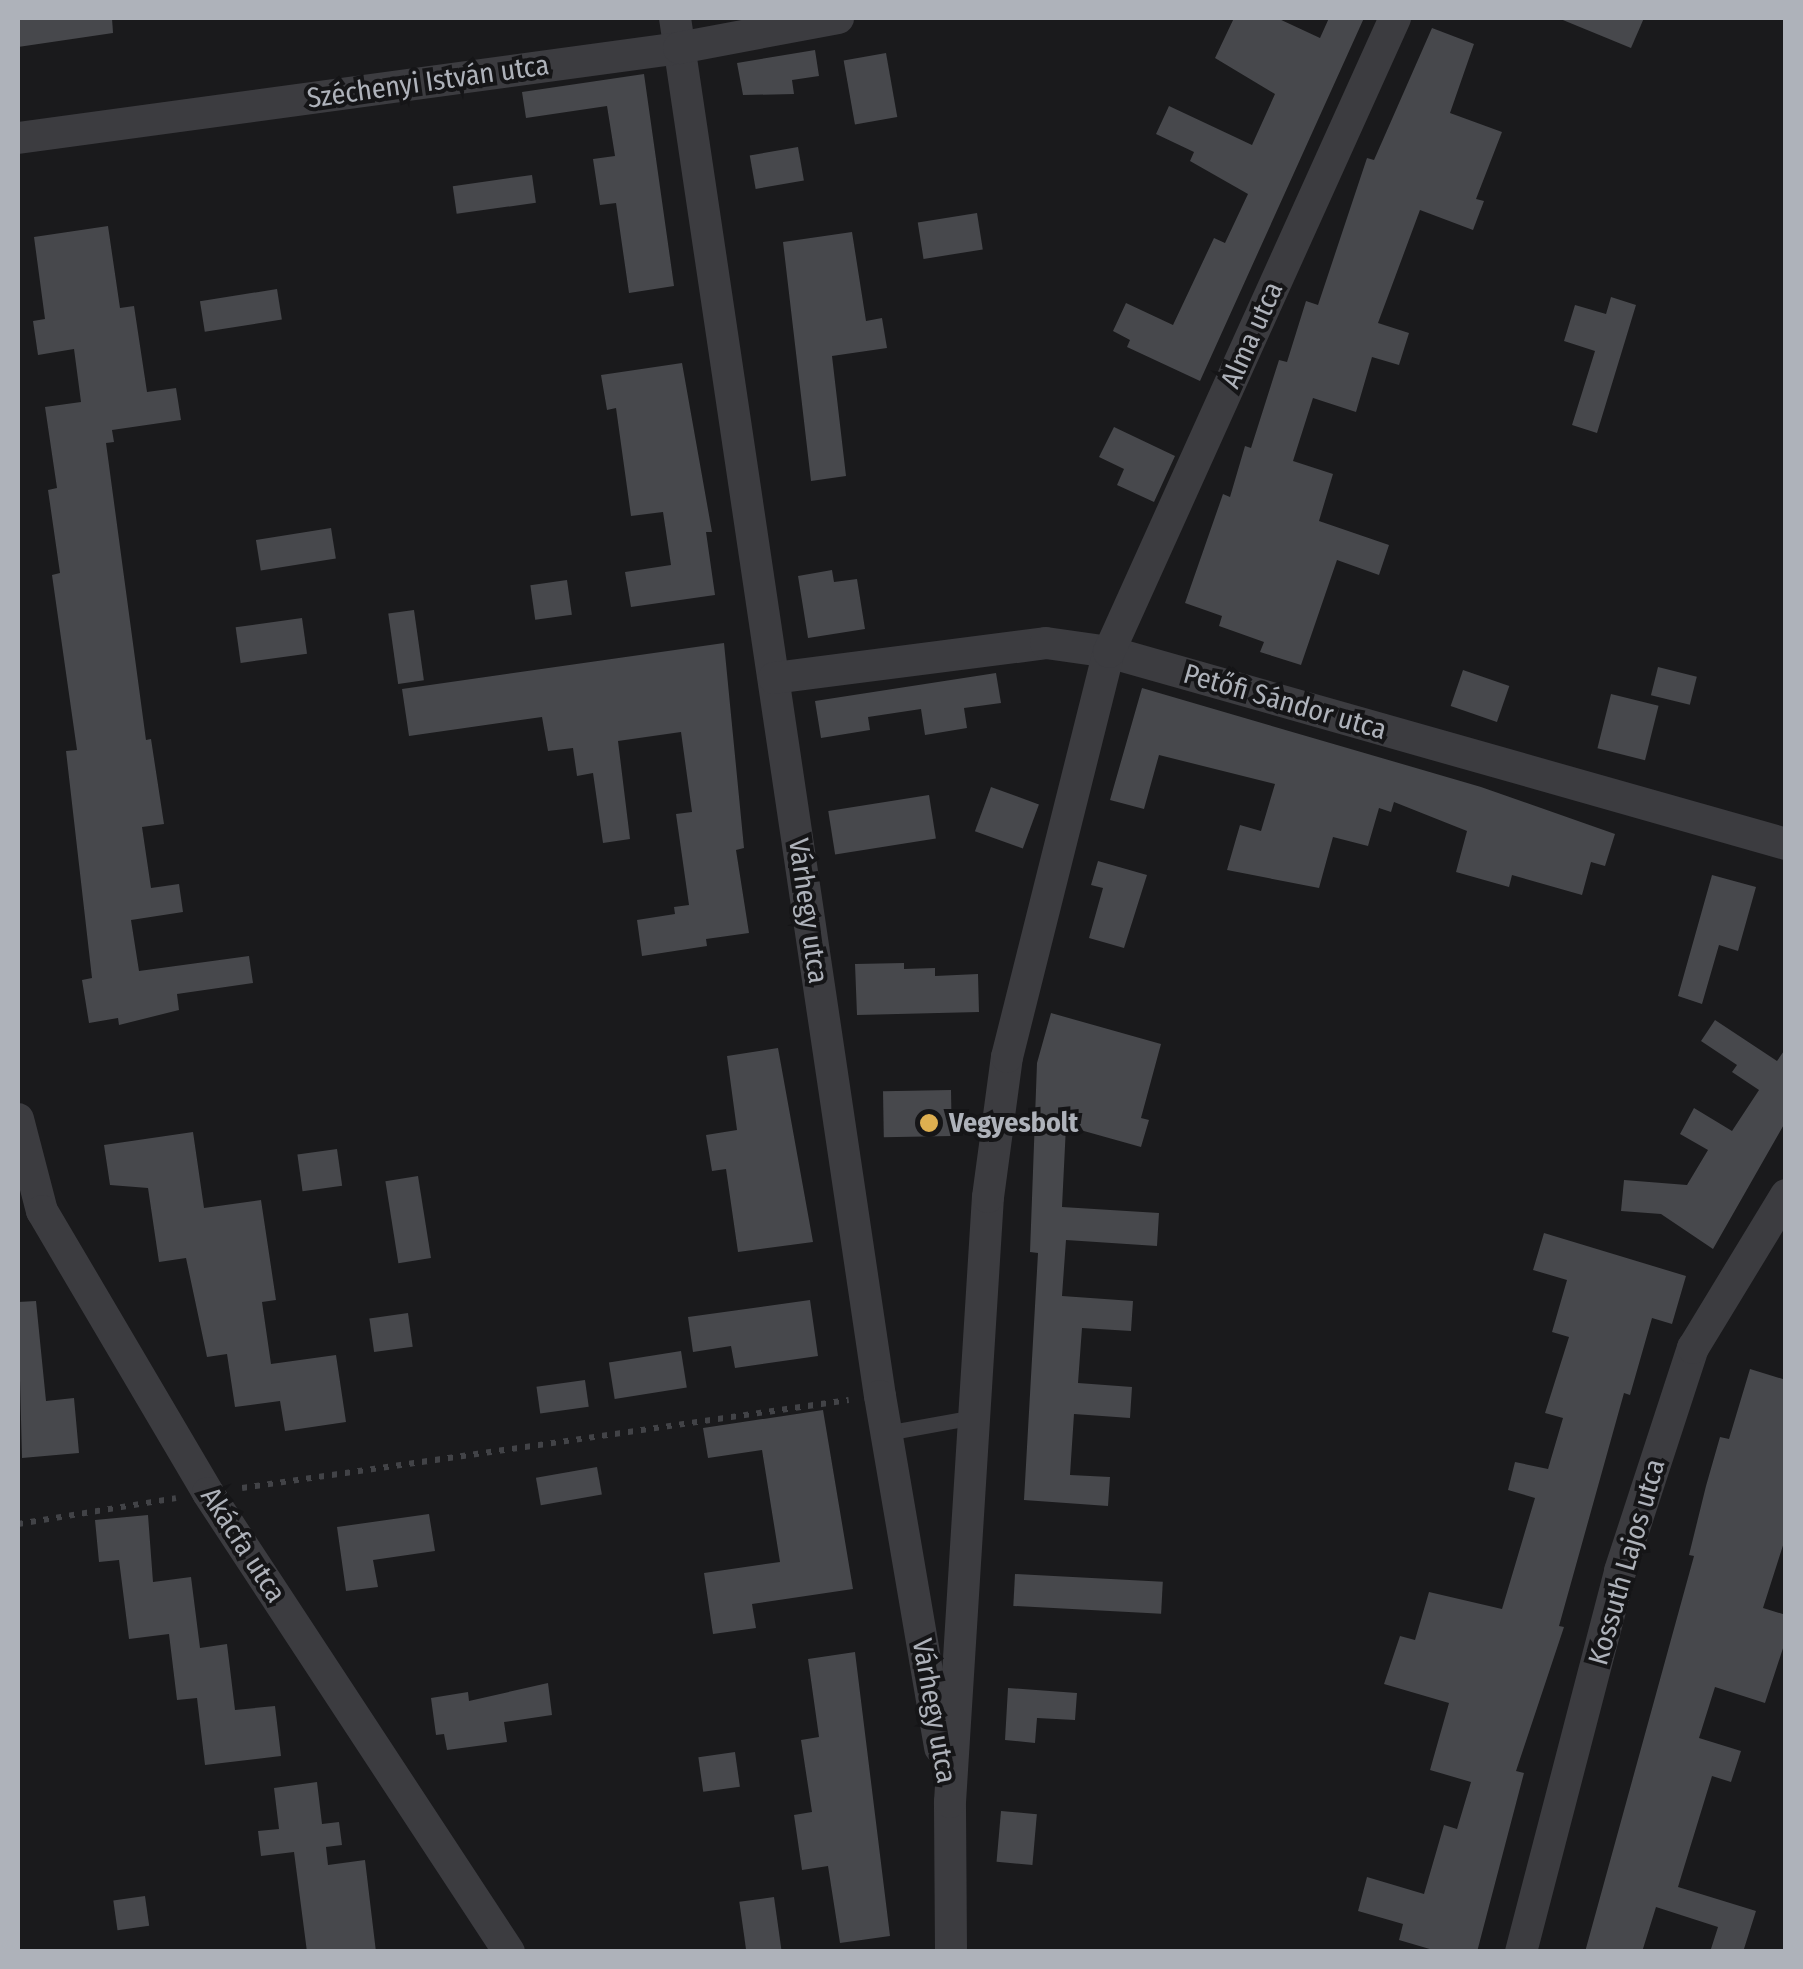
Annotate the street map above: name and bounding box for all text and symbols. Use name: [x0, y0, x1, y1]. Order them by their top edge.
street label: Széchenyi István utca: [305, 48, 551, 116]
street label: Alma utca: [1214, 277, 1290, 393]
street label: Petőfi Sándor utca: [1180, 657, 1390, 747]
street label: Várhegy utca: [781, 836, 835, 986]
place label: Vegyesbolt: [949, 1106, 1078, 1140]
marker: Vegyesbolt: [918, 1112, 940, 1134]
street label: Kossuth Lajos utca: [1582, 1455, 1672, 1669]
street label: Akácfa utca: [193, 1481, 293, 1609]
street label: Várhegy utca: [905, 1636, 963, 1786]

